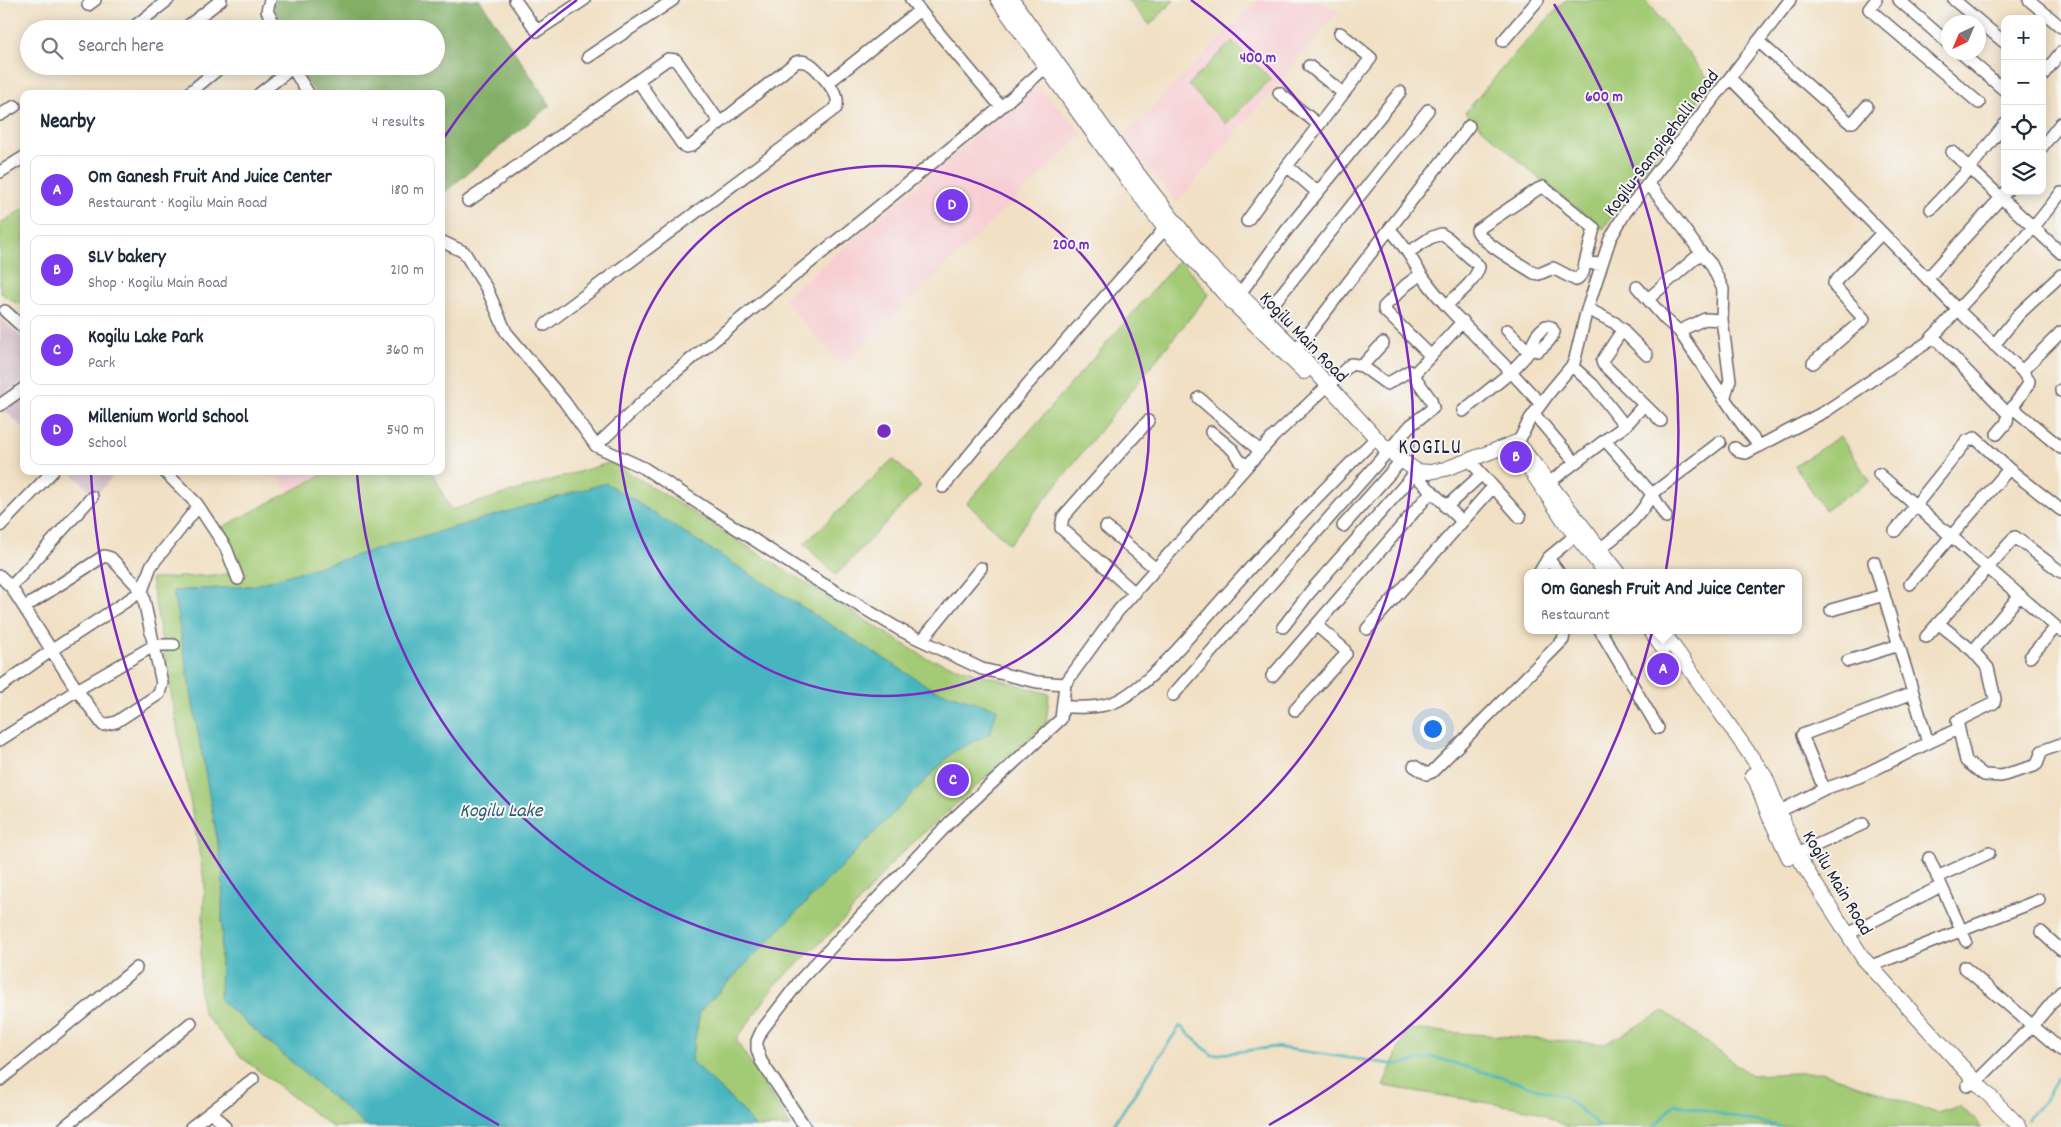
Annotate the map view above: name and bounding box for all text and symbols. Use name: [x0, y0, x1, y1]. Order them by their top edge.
north arrow: [1941, 15, 1986, 60]
map controls: [2001, 15, 2046, 195]
button: +: [2001, 15, 2046, 60]
search box: [20, 20, 445, 75]
icon: search: [38, 34, 66, 62]
text: Search here: [78, 34, 164, 61]
text: 400 m: [1240, 48, 1276, 70]
button: −: [2001, 60, 2046, 105]
street label: Kogilu-Sampigehalli Road: [1599, 65, 1727, 223]
text: 600 m: [1585, 87, 1623, 109]
button: locate: [2001, 105, 2046, 150]
text: Nearby: [40, 108, 95, 138]
text: 4 results: [372, 111, 425, 134]
button: layers: [2001, 150, 2046, 195]
text: Om Ganesh Fruit And Juice Center: [88, 165, 332, 192]
text: A: [53, 179, 61, 202]
text: 180 m: [391, 179, 424, 202]
pin: D: [936, 186, 968, 224]
text: Restaurant · Kogilu Main Road: [88, 192, 267, 215]
text: 200 m: [1053, 235, 1089, 257]
text: SLV bakery: [88, 245, 166, 272]
text: B: [53, 259, 61, 282]
text: 210 m: [390, 259, 424, 282]
text: Shop · Kogilu Main Road: [88, 272, 227, 295]
street label: Kogilu Main Road: [1252, 287, 1353, 390]
text: Kogilu Lake Park: [88, 325, 204, 352]
text: C: [53, 339, 61, 362]
text: 360 m: [386, 339, 424, 362]
text: Park: [88, 352, 115, 375]
text: Millenium World School: [88, 405, 248, 432]
text: D: [53, 419, 61, 442]
text: 540 m: [387, 419, 424, 442]
centre of rings: [875, 422, 893, 440]
text: School: [88, 432, 127, 455]
district label: KOGILU: [1398, 434, 1462, 464]
pin: B: [1500, 438, 1532, 476]
popup: [1524, 569, 1802, 634]
text: Om Ganesh Fruit And Juice Center: [1541, 577, 1785, 604]
text: Restaurant: [1541, 604, 1610, 627]
pin: A: [1647, 650, 1679, 688]
your location: [1420, 716, 1446, 742]
pin: C: [937, 761, 969, 799]
water label: Kogilu Lake: [459, 798, 544, 826]
street label: Kogilu Main Road: [1794, 826, 1878, 941]

